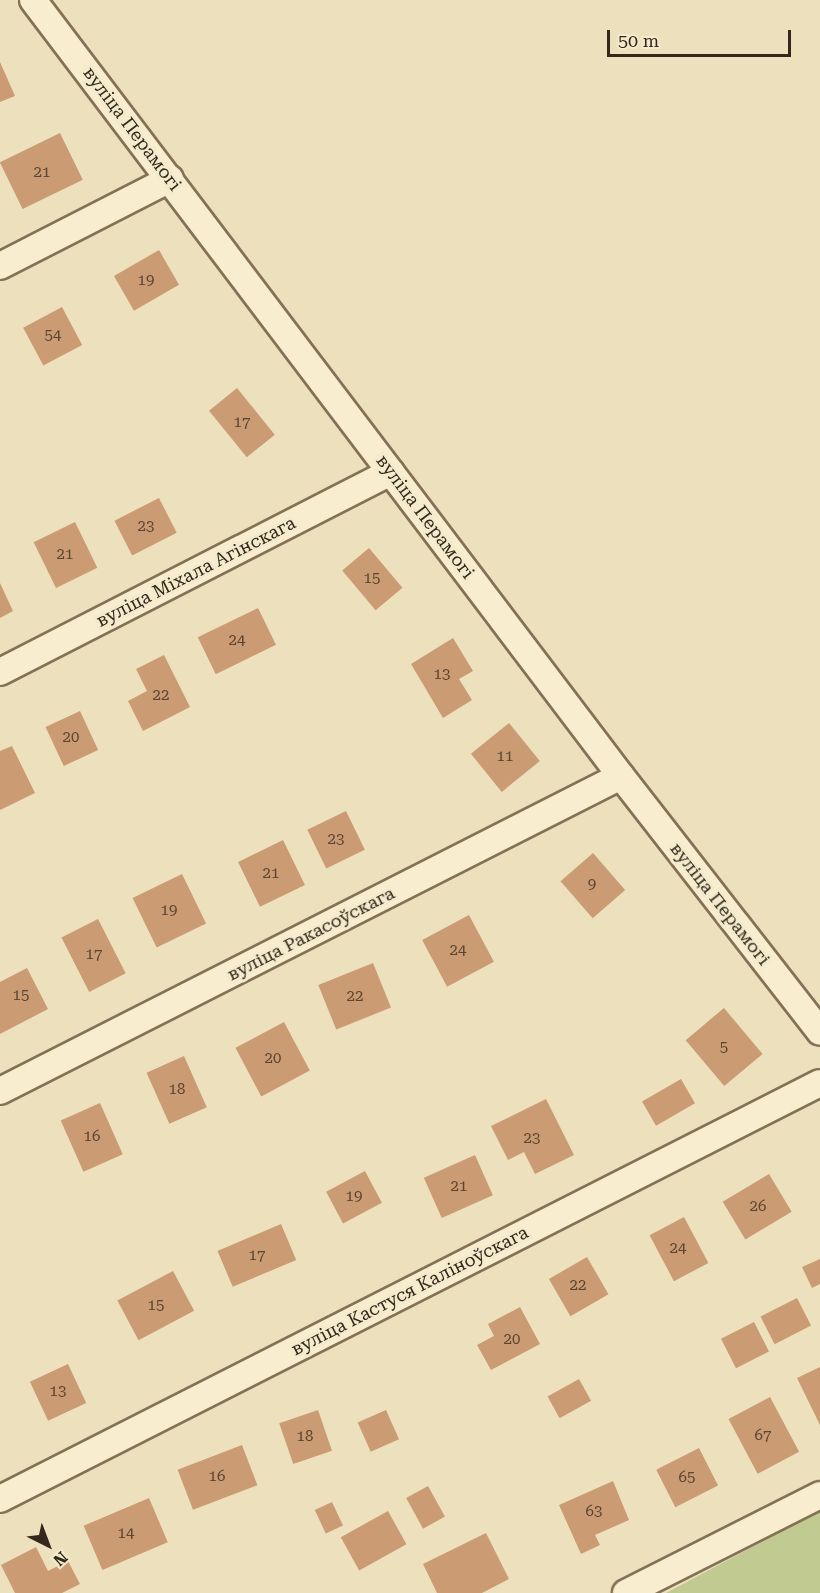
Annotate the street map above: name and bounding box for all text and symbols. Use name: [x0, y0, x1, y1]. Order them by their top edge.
scale bar: [610, 18, 794, 56]
text: 50 m: [618, 30, 659, 51]
street label: вуліца Перамогі: [78, 63, 186, 195]
house number: 21: [34, 164, 50, 182]
house number: 19: [138, 272, 154, 290]
house number: 54: [45, 327, 61, 345]
house number: 17: [234, 414, 250, 432]
street label: вуліца Перамогі: [371, 451, 479, 583]
street label: вуліца Міхала Агінскага: [93, 512, 299, 632]
house number: 23: [138, 518, 154, 536]
house number: 21: [57, 546, 73, 564]
house number: 15: [364, 570, 380, 588]
house number: 24: [229, 632, 245, 650]
house number: 13: [434, 666, 450, 684]
house number: 22: [153, 687, 169, 705]
house number: 20: [63, 729, 79, 747]
house number: 11: [497, 748, 513, 766]
house number: 23: [328, 831, 344, 849]
street label: вуліца Перамогі: [665, 838, 775, 970]
house number: 21: [263, 865, 279, 883]
house number: 9: [588, 876, 596, 894]
street label: вуліца Ракасоўскага: [224, 882, 398, 986]
house number: 19: [161, 902, 177, 920]
house number: 24: [450, 942, 466, 960]
house number: 17: [86, 946, 102, 964]
house number: 15: [13, 987, 29, 1005]
house number: 22: [347, 988, 363, 1006]
house number: 5: [720, 1039, 728, 1057]
house number: 20: [265, 1050, 281, 1068]
house number: 18: [169, 1081, 185, 1099]
house number: 16: [84, 1128, 100, 1146]
house number: 23: [524, 1130, 540, 1148]
house number: 21: [451, 1178, 467, 1196]
house number: 19: [346, 1188, 362, 1206]
house number: 26: [750, 1198, 766, 1216]
street label: вуліца Кастуся Каліноўскага: [288, 1222, 532, 1360]
house number: 24: [670, 1240, 686, 1258]
house number: 17: [249, 1247, 265, 1265]
house number: 22: [570, 1277, 586, 1295]
house number: 15: [148, 1297, 164, 1315]
house number: 20: [504, 1331, 520, 1349]
house number: 13: [50, 1383, 66, 1401]
house number: 67: [755, 1427, 771, 1445]
house number: 18: [297, 1428, 313, 1446]
house number: 16: [209, 1468, 225, 1486]
house number: 65: [679, 1469, 695, 1487]
house number: 63: [586, 1503, 602, 1521]
north arrow: [18, 1515, 78, 1575]
house number: 14: [118, 1525, 134, 1543]
text: N: [49, 1548, 71, 1570]

